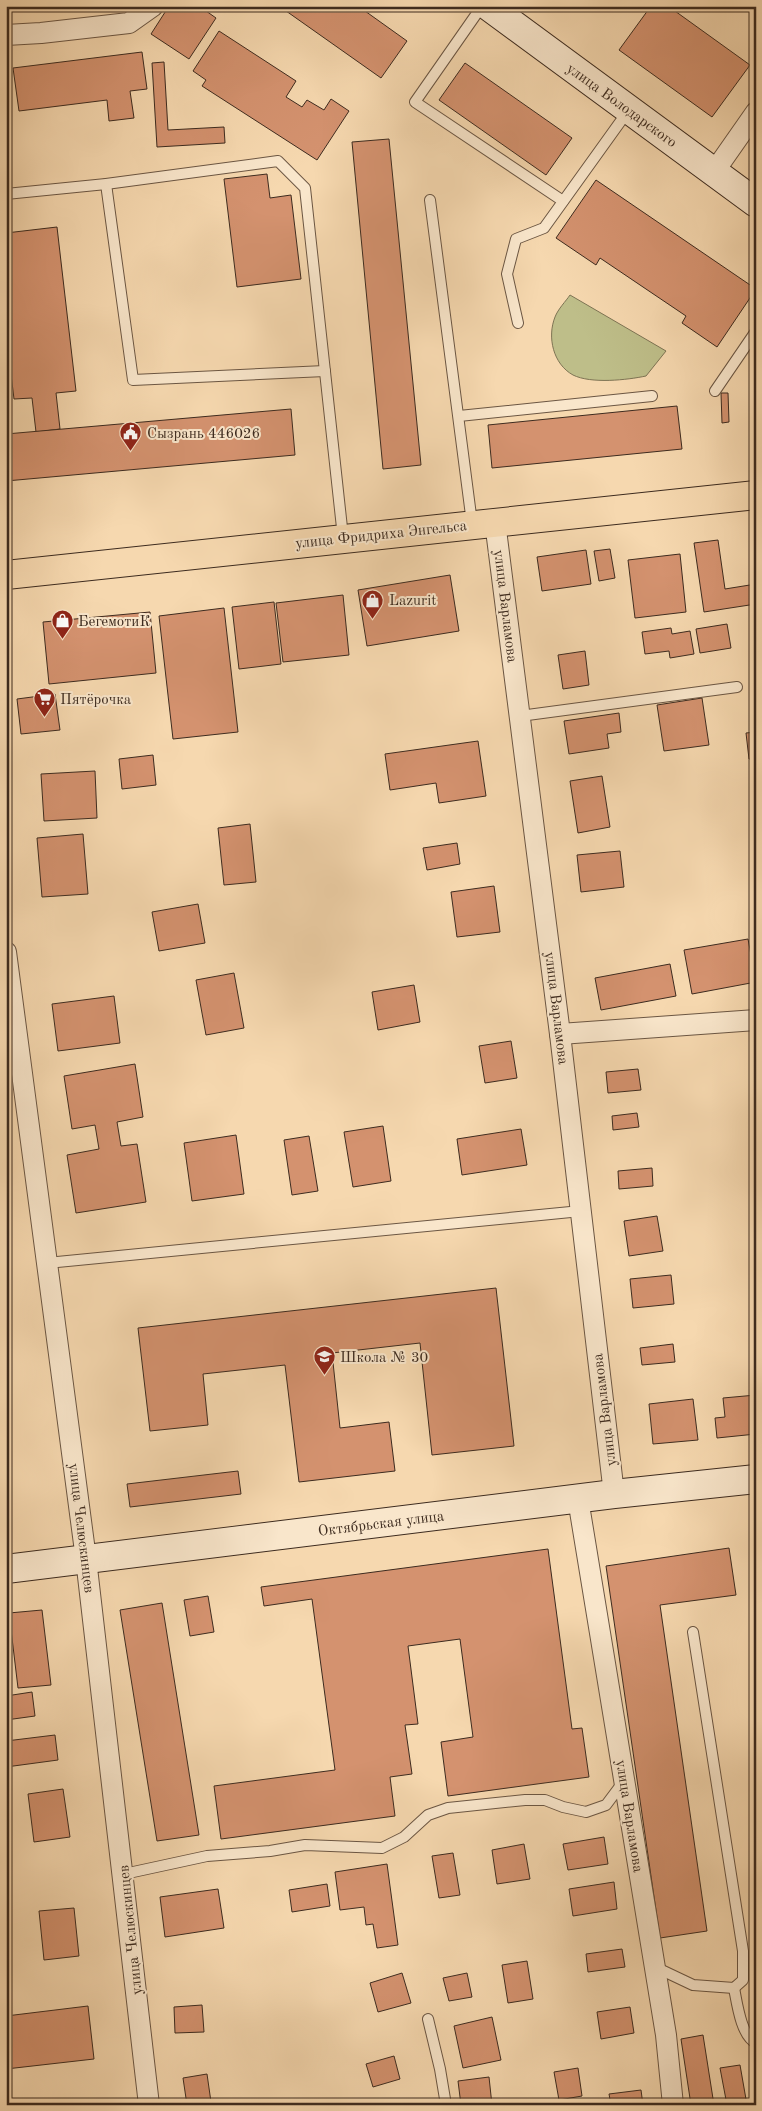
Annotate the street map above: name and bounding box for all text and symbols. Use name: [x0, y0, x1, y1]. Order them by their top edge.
street label: улица Володарского: [563, 61, 679, 151]
public building icon: Сызрань 446026: [119, 421, 143, 452]
place label: Сызрань 446026: [147, 427, 260, 442]
street label: улица Фридриха Энгельса: [295, 519, 468, 552]
street label: улица Варламова: [490, 549, 519, 664]
shop icon: Lazurit: [361, 588, 385, 619]
place label: Lazurit: [389, 594, 437, 609]
shop icon: БегемотиК: [50, 609, 74, 640]
place label: БегемотиК: [78, 615, 150, 630]
supermarket icon: Пятёрочка: [32, 687, 56, 718]
place label: Пятёрочка: [60, 693, 132, 708]
street label: улица Варламова: [541, 951, 570, 1066]
school or university icon: Школа № 30: [312, 1345, 336, 1376]
place label: Школа № 30: [340, 1351, 428, 1366]
street label: улица Варламова: [591, 1352, 620, 1467]
street label: улица Челюскинцев: [65, 1462, 96, 1594]
street label: Октябрьская улица: [317, 1509, 446, 1540]
street label: улица Варламова: [612, 1759, 645, 1874]
street label: улица Челюскинцев: [117, 1864, 146, 1996]

